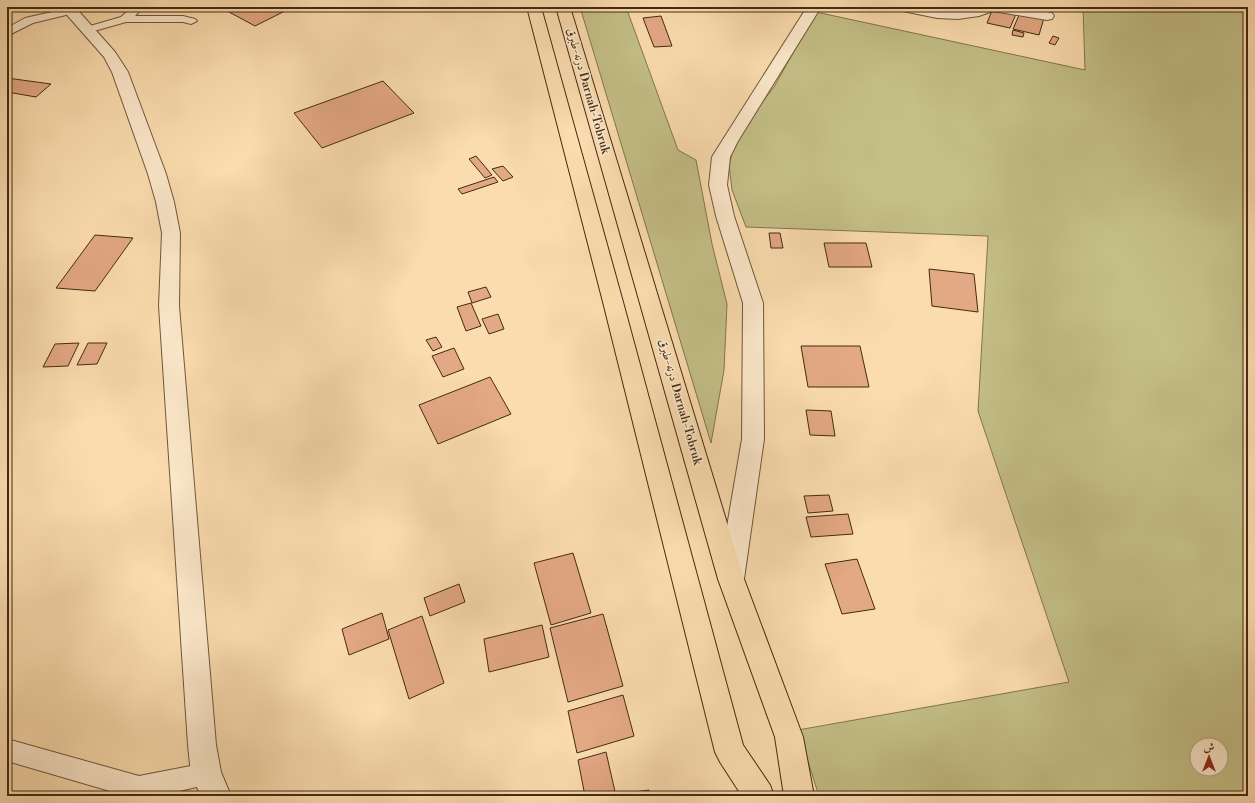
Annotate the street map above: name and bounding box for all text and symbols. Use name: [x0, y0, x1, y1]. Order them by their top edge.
street label: درنه-طبرق Darnah-Tobruk: [563, 26, 613, 156]
street label: درنه-طبرق Darnah-Tobruk: [655, 337, 705, 467]
north arrow: [1189, 737, 1229, 777]
text: ش: [1204, 741, 1215, 755]

